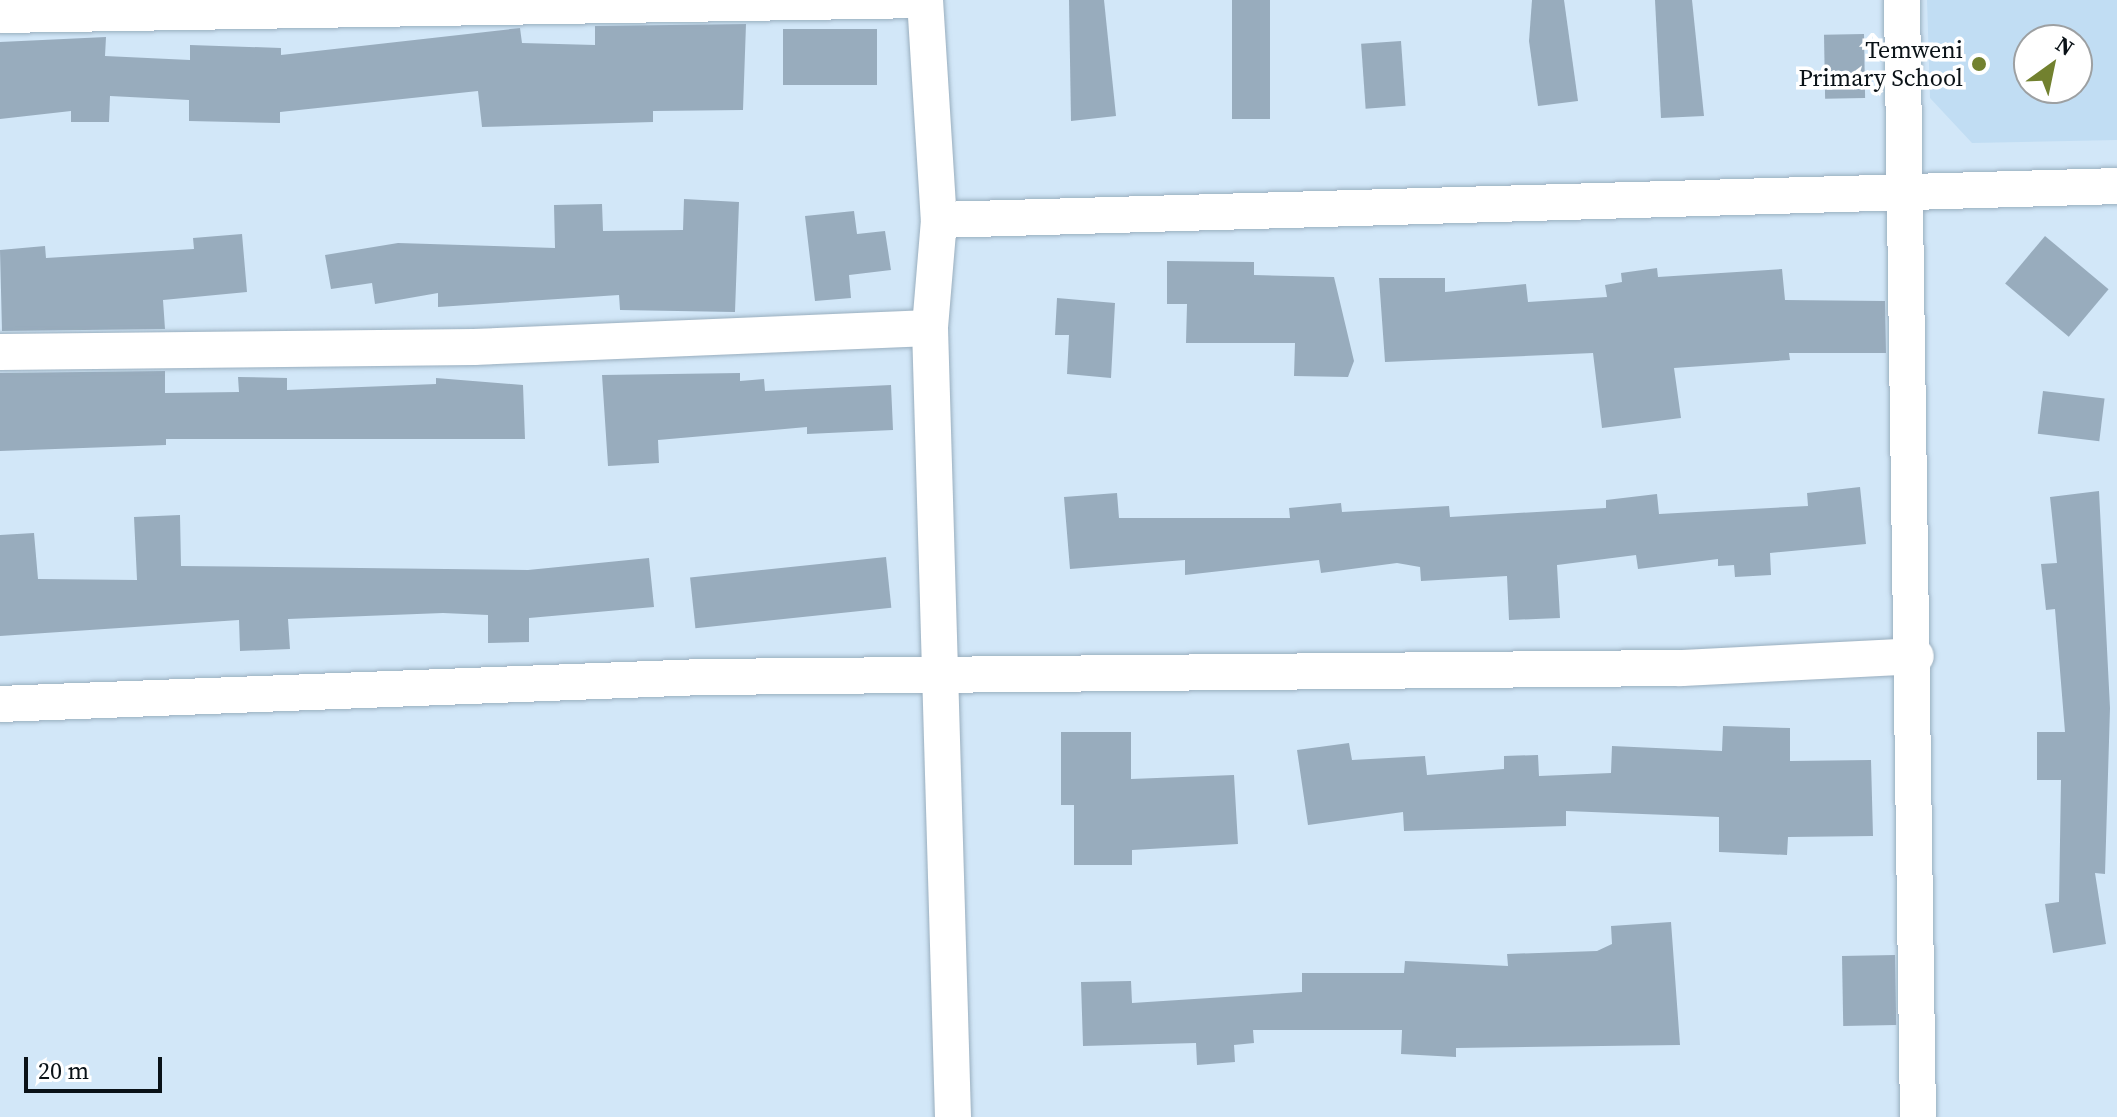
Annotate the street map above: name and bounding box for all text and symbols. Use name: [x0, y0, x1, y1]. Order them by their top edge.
north arrow: [2013, 24, 2093, 104]
text: N: [2050, 29, 2080, 62]
place label: Temweni Primary School: [1798, 36, 1963, 92]
marker: Temweni Primary School: [1970, 55, 1988, 73]
scale bar: [28, 1041, 166, 1091]
text: 20 m: [38, 1054, 89, 1087]

